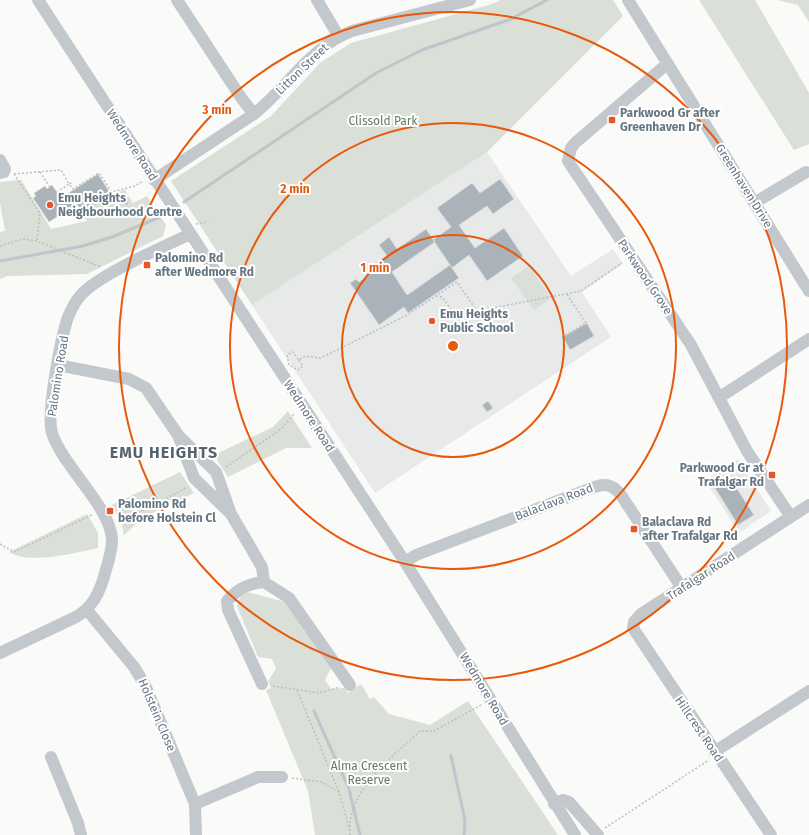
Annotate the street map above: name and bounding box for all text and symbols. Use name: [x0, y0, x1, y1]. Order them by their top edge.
street label: Litton Street: [273, 40, 332, 98]
text: 3 min: [201, 103, 232, 117]
place label: Parkwood Gr after Greenhaven Dr: [620, 106, 720, 134]
street label: Wedmore Road: [104, 107, 160, 183]
park label: Clissold Park: [348, 114, 418, 128]
marker: Parkwood Gr after Greenhaven Dr: [607, 115, 617, 125]
street label: Greenhaven Drive: [713, 142, 775, 230]
text: 2 min: [280, 182, 310, 196]
place label: Emu Heights Neighbourhood Centre: [58, 191, 183, 219]
marker: Emu Heights Neighbourhood Centre: [45, 200, 55, 210]
street label: Parkwood Grove: [615, 237, 675, 317]
place label: Palomino Rd after Wedmore Rd: [155, 251, 254, 279]
marker: Palomino Rd after Wedmore Rd: [142, 260, 152, 270]
text: 1 min: [361, 261, 389, 275]
place label: Emu Heights Public School: [440, 307, 514, 335]
marker: Emu Heights Public School: [427, 316, 437, 326]
street label: Palomino Road: [45, 335, 71, 417]
centre of rings: [446, 339, 460, 353]
street label: Wedmore Road: [281, 378, 337, 454]
district label: EMU HEIGHTS: [110, 443, 218, 462]
place label: Parkwood Gr at Trafalgar Rd: [680, 461, 764, 489]
marker: Parkwood Gr at Trafalgar Rd: [767, 470, 777, 480]
street label: Balaclava Road: [513, 481, 595, 523]
place label: Palomino Rd before Holstein Cl: [118, 497, 216, 525]
marker: Palomino Rd before Holstein Cl: [105, 506, 115, 516]
place label: Balaclava Rd after Trafalgar Rd: [642, 515, 738, 543]
marker: Balaclava Rd after Trafalgar Rd: [629, 524, 639, 534]
street label: Trafalgar Road: [664, 549, 738, 603]
street label: Wedmore Road: [457, 650, 511, 728]
street label: Holstein Close: [135, 676, 179, 754]
street label: Hillcrest Road: [672, 694, 726, 764]
park label: Alma Crescent Reserve: [331, 759, 408, 787]

